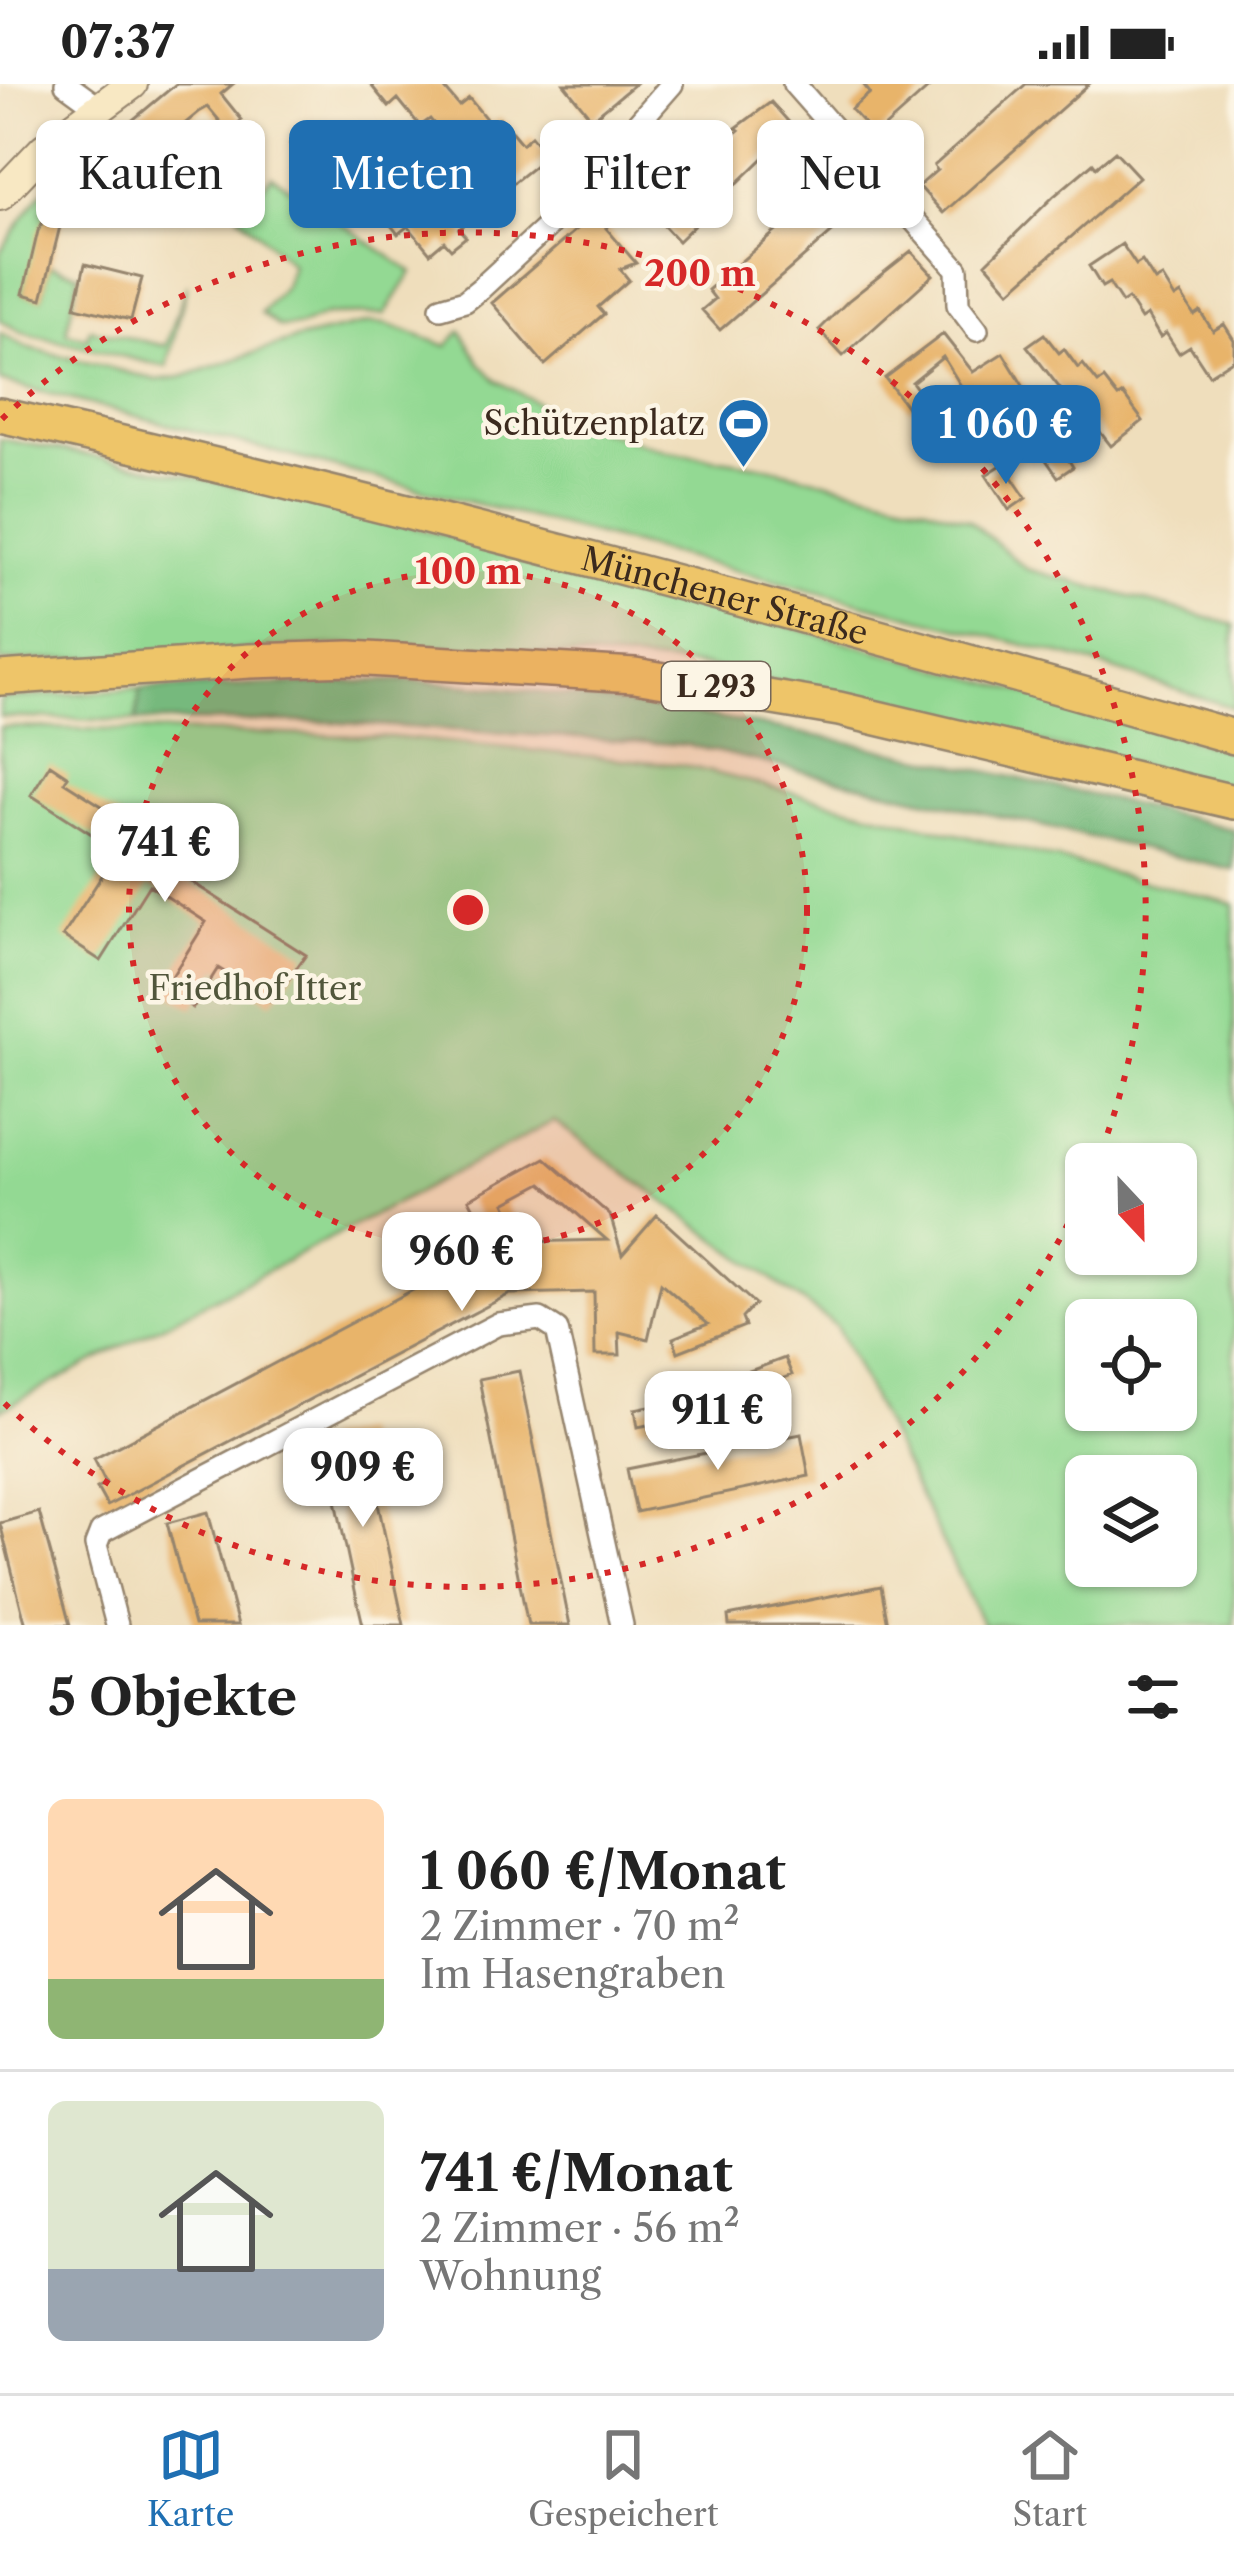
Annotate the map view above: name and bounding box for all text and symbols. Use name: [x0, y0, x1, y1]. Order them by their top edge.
text: 07:37: [60, 14, 174, 70]
chip: Kaufen: [36, 120, 265, 228]
chip: Mieten: [289, 120, 516, 228]
chip: Filter: [540, 120, 733, 228]
chip: Neu: [757, 120, 924, 228]
text: 200 m: [644, 251, 756, 295]
pin: 1 060 €: [895, 385, 1117, 487]
sports icon: Schützenplatz: [716, 395, 772, 469]
text: 1 060 €: [939, 400, 1073, 448]
place label: Schützenplatz: [483, 403, 705, 444]
street label: Münchener Straße: [577, 537, 873, 654]
text: 100 m: [415, 549, 521, 593]
road number: L 293: [662, 662, 770, 710]
pin: 741 €: [81, 803, 249, 905]
text: 741 €: [118, 818, 212, 866]
centre of rings: [447, 889, 489, 931]
park label: Friedhof Itter: [149, 968, 361, 1009]
north arrow: [1065, 1143, 1197, 1275]
map controls: [1065, 1143, 1197, 1587]
pin: 960 €: [378, 1212, 546, 1314]
text: 960 €: [409, 1227, 515, 1275]
button: locate: [1065, 1299, 1197, 1431]
pin: 911 €: [634, 1371, 802, 1473]
text: 911 €: [672, 1386, 764, 1434]
pin: 909 €: [279, 1428, 447, 1530]
text: 909 €: [310, 1443, 416, 1491]
button: layers: [1065, 1455, 1197, 1587]
icon: filters: [1120, 1664, 1186, 1730]
text: 5 Objekte: [48, 1666, 297, 1728]
text: 1 060 €/Monat: [420, 1840, 786, 1902]
icon: home: [144, 1847, 288, 1991]
text: 2 Zimmer · 70 m²: [420, 1902, 740, 1950]
text: Im Hasengraben: [420, 1950, 726, 1998]
text: 741 €/Monat: [420, 2142, 733, 2204]
icon: home: [144, 2149, 288, 2293]
text: 2 Zimmer · 56 m²: [420, 2204, 740, 2252]
text: Wohnung: [420, 2252, 601, 2300]
tab: Karte: [147, 2422, 234, 2535]
tab: Gespeichert: [528, 2422, 719, 2535]
tab: Start: [1013, 2422, 1087, 2535]

